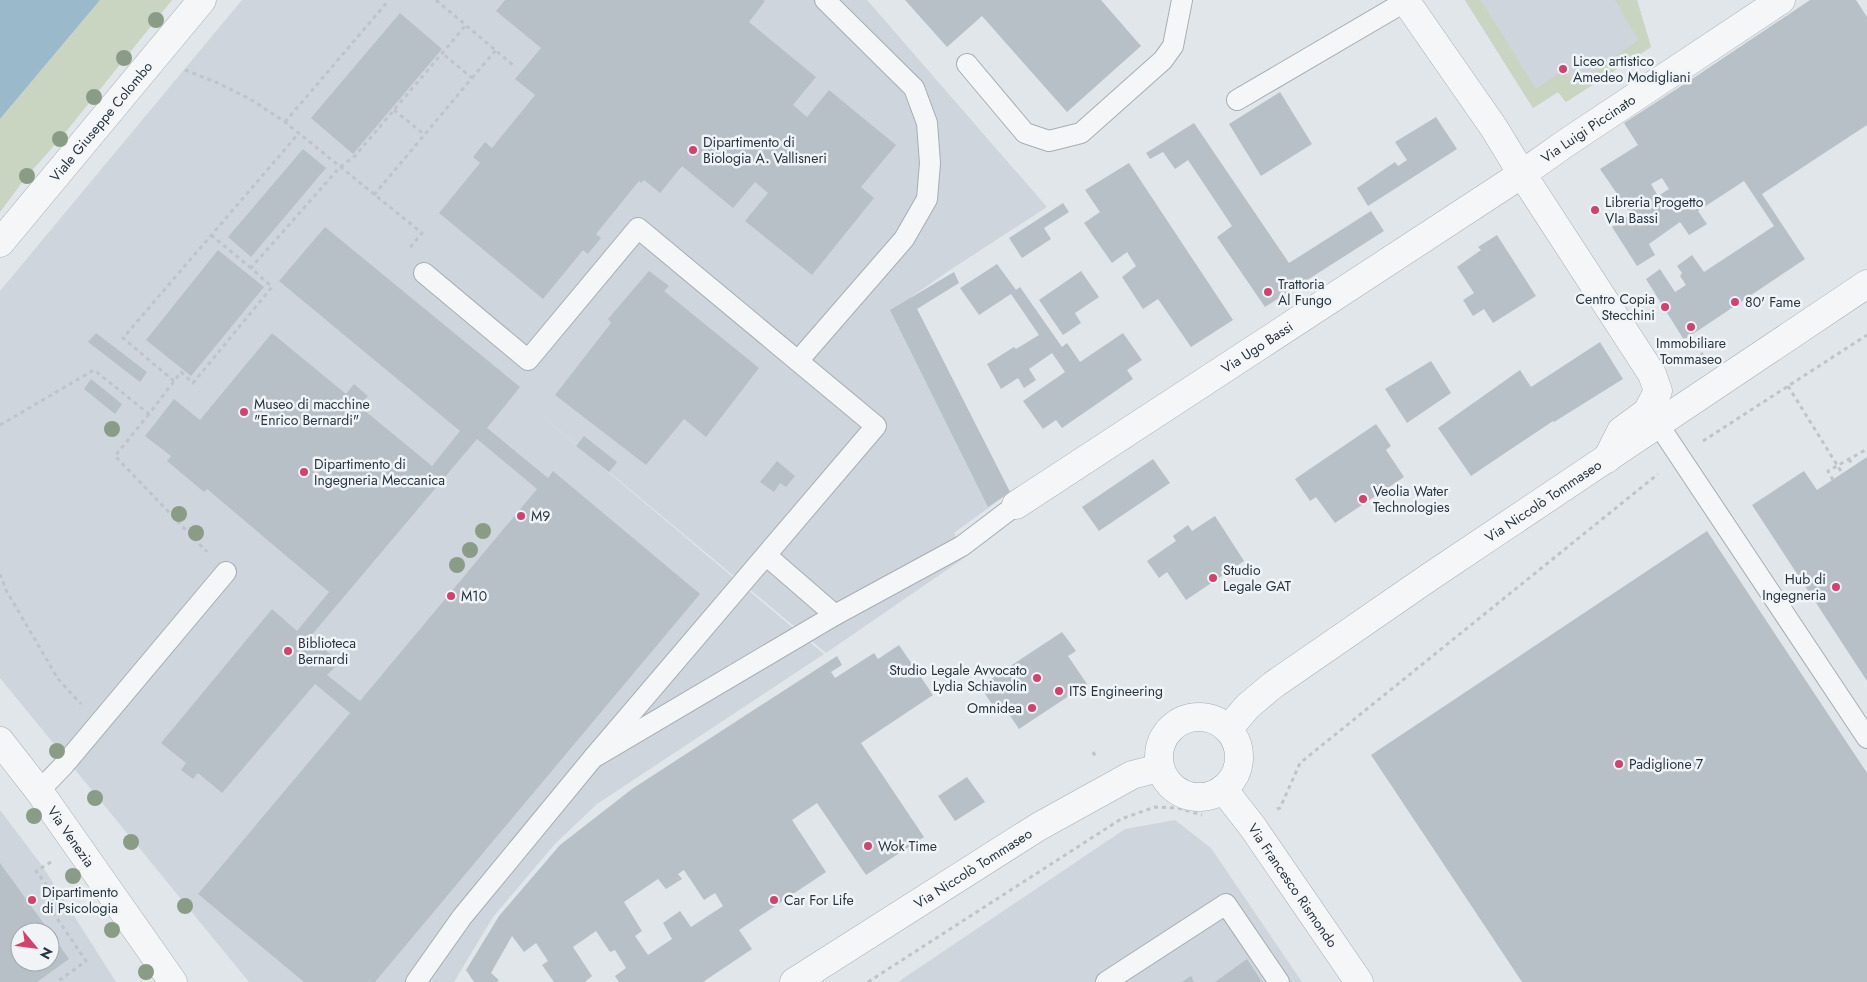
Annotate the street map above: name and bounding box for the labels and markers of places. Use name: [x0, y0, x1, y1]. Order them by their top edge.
place label: Liceo artistico Amedeo Modigliani: [1573, 51, 1691, 87]
marker: Liceo artistico Amedeo Modigliani: [1557, 63, 1569, 75]
place label: Dipartimento di Biologia A. Vallisneri: [703, 132, 827, 168]
marker: Dipartimento di Biologia A. Vallisneri: [687, 144, 699, 156]
place label: Libreria Progetto VIa Bassi: [1605, 192, 1704, 228]
marker: Libreria Progetto VIa Bassi: [1589, 204, 1601, 216]
place label: Trattoria Al Fungo: [1278, 274, 1332, 310]
marker: Trattoria Al Fungo: [1262, 286, 1274, 298]
place label: Centro Copia Stecchini: [1575, 289, 1655, 325]
place label: 80' Fame: [1745, 292, 1801, 312]
marker: 80' Fame: [1729, 296, 1741, 308]
marker: Centro Copia Stecchini: [1659, 301, 1671, 313]
marker: Immobiliare Tommaseo: [1685, 321, 1697, 333]
place label: Immobiliare Tommaseo: [1656, 333, 1726, 369]
place label: Museo di macchine "Enrico Bernardi": [254, 394, 370, 430]
marker: Museo di macchine "Enrico Bernardi": [238, 406, 250, 418]
place label: Dipartimento di Ingegneria Meccanica: [314, 454, 445, 490]
marker: Dipartimento di Ingegneria Meccanica: [298, 466, 310, 478]
place label: Veolia Water Technologies: [1373, 481, 1450, 517]
marker: Veolia Water Technologies: [1357, 493, 1369, 505]
place label: M9: [531, 506, 550, 526]
marker: M9: [515, 510, 527, 522]
place label: Studio Legale GAT: [1223, 560, 1292, 596]
place label: Hub di Ingegneria: [1762, 569, 1826, 605]
marker: Studio Legale GAT: [1207, 572, 1219, 584]
marker: Hub di Ingegneria: [1830, 581, 1842, 593]
place label: M10: [461, 586, 487, 606]
marker: M10: [445, 590, 457, 602]
place label: Biblioteca Bernardi: [298, 633, 356, 669]
marker: Biblioteca Bernardi: [282, 645, 294, 657]
place label: Studio Legale Avvocato Lydia Schiavolin: [889, 660, 1027, 696]
marker: Studio Legale Avvocato Lydia Schiavolin: [1031, 672, 1043, 684]
place label: ITS Engineering: [1069, 681, 1163, 701]
marker: ITS Engineering: [1053, 685, 1065, 697]
place label: Omnidea: [967, 698, 1022, 718]
marker: Omnidea: [1026, 702, 1038, 714]
place label: Padiglione 7: [1629, 754, 1704, 774]
marker: Padiglione 7: [1613, 758, 1625, 770]
place label: Wok Time: [878, 836, 937, 856]
marker: Wok Time: [862, 840, 874, 852]
place label: Dipartimento di Psicologia: [42, 882, 119, 918]
place label: Car For Life: [784, 890, 854, 910]
marker: Dipartimento di Psicologia: [26, 894, 38, 906]
marker: Car For Life: [768, 894, 780, 906]

